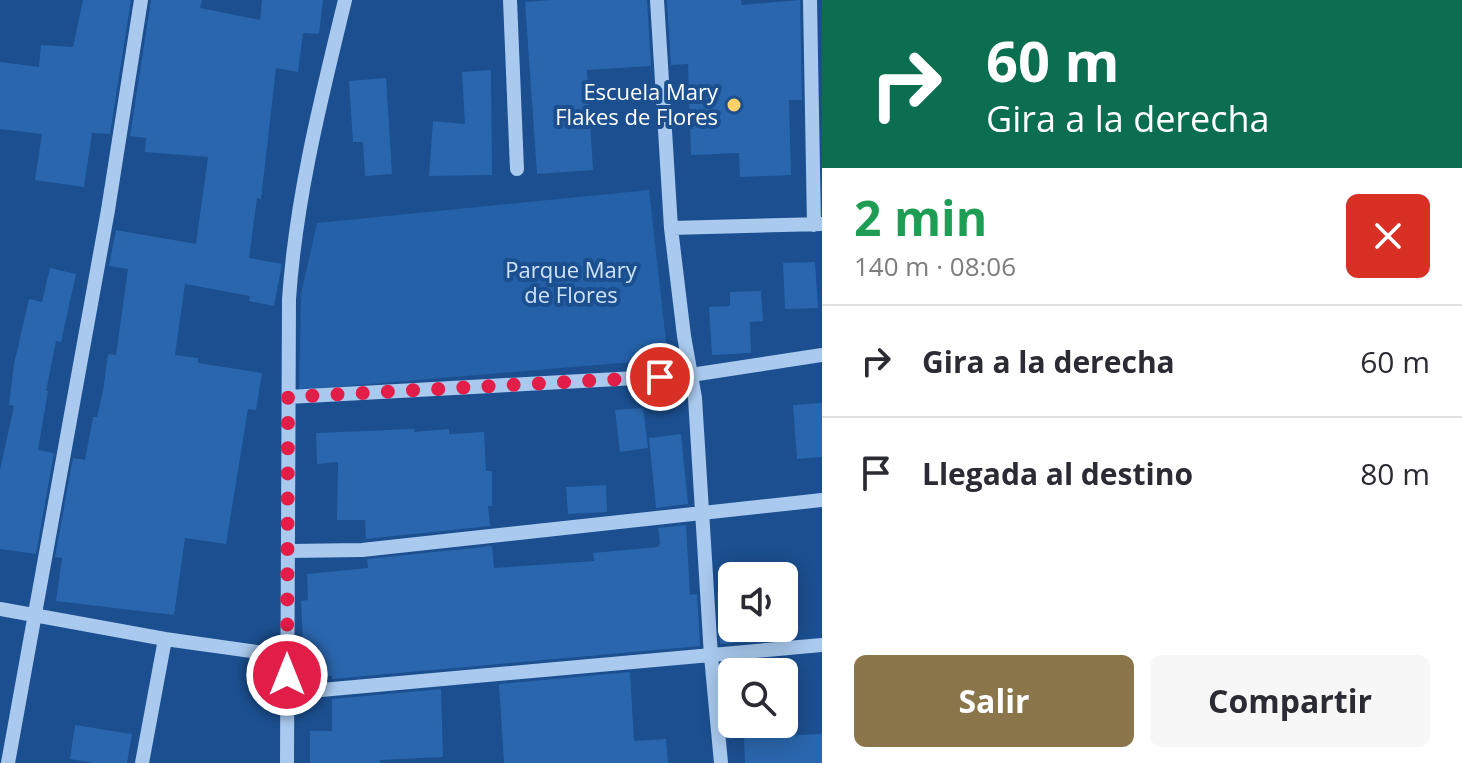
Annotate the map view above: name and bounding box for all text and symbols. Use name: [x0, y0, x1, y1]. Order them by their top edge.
text: 60 m: [986, 22, 1120, 98]
icon: right: [854, 32, 958, 136]
place label: Escuela Mary Flakes de Flores: [555, 76, 719, 131]
text: Gira a la derecha: [986, 94, 1270, 143]
marker: Escuela Mary Flakes de Flores: [725, 96, 743, 114]
text: 2 min: [854, 185, 987, 250]
button: close: [1346, 194, 1430, 278]
text: 140 m · 08:06: [854, 248, 1016, 284]
park label: Parque Mary de Flores: [505, 254, 638, 309]
icon: right: [854, 339, 898, 383]
text: Gira a la derecha: [922, 341, 1175, 382]
text: 60 m: [1360, 341, 1430, 382]
pin: [626, 343, 694, 411]
icon: arrive: [638, 355, 682, 399]
icon: arrive: [854, 451, 898, 495]
text: Llegada al destino: [922, 453, 1193, 494]
text: 80 m: [1360, 453, 1430, 494]
map controls: [718, 562, 798, 738]
button: sound: [718, 562, 798, 642]
position arrow: [245, 633, 329, 717]
button: Salir: [854, 655, 1134, 747]
button: Compartir: [1150, 655, 1430, 747]
button: search: [718, 658, 798, 738]

